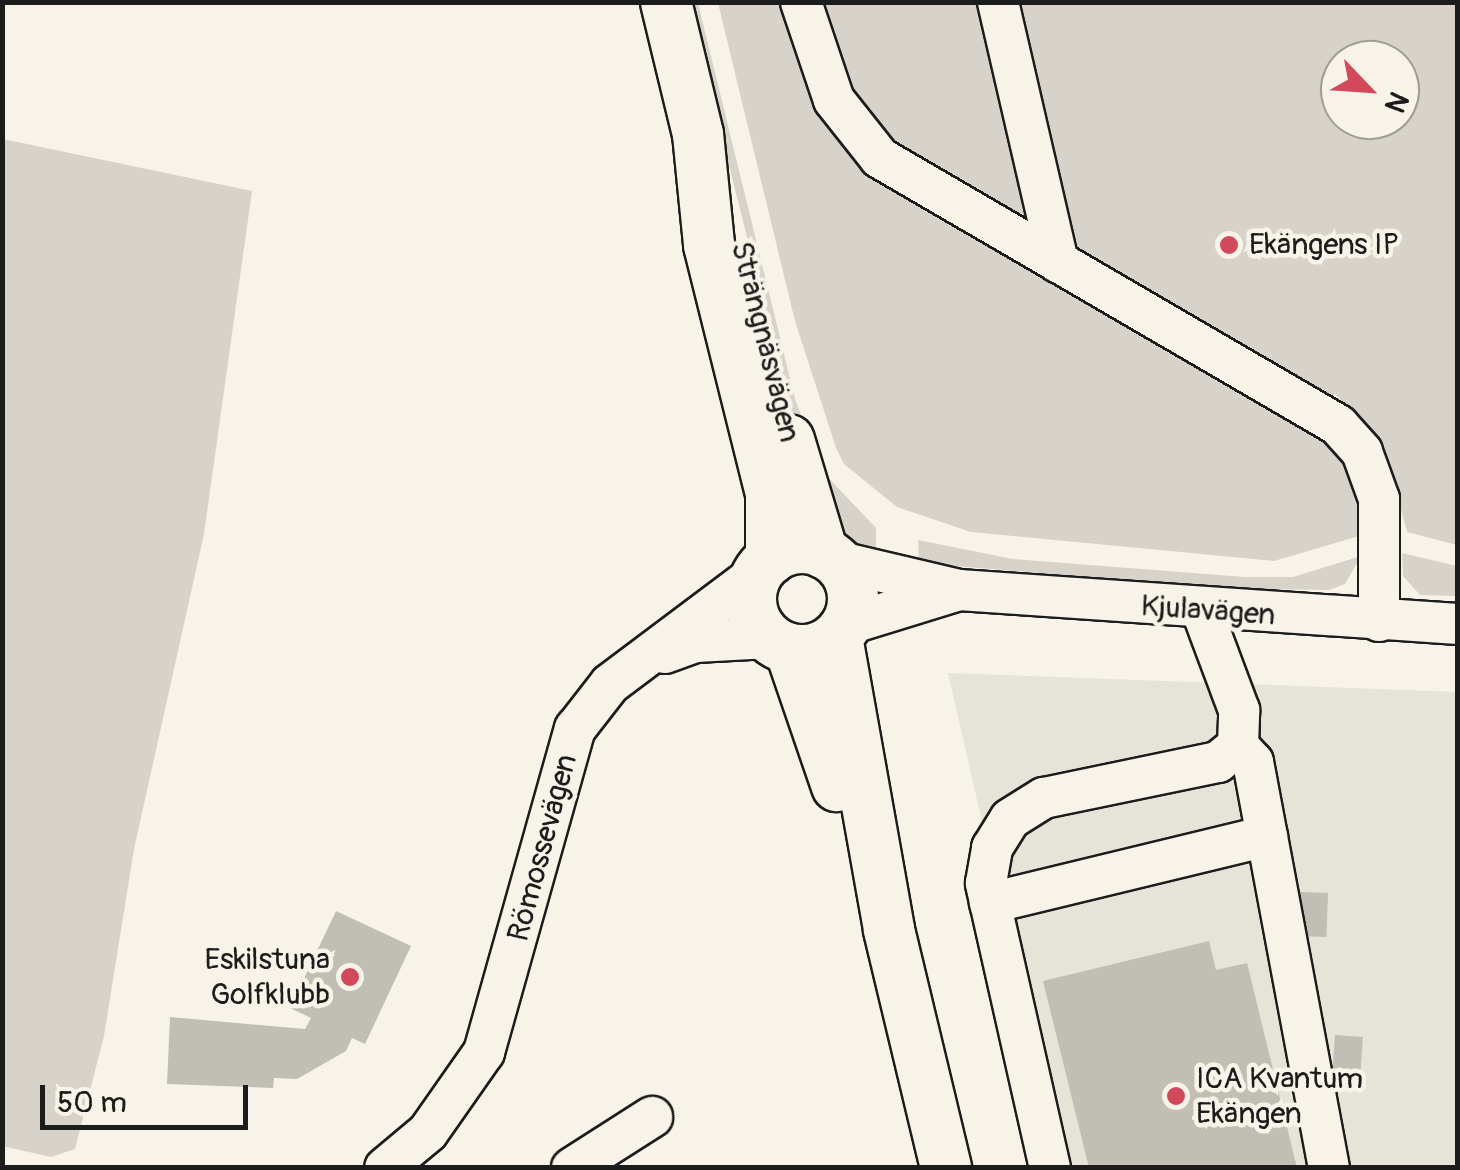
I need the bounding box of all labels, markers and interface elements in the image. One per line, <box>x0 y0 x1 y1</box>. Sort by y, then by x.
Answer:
north arrow <box>1320 40 1420 140</box>
text: N <box>1376 86 1416 118</box>
place label: Ekängens IP <box>1249 227 1399 263</box>
marker: Ekängens IP <box>1218 234 1240 256</box>
street label: Strängnäsvägen <box>723 238 807 446</box>
street label: Kjulavägen <box>1140 588 1276 634</box>
street label: Römossevägen <box>501 751 585 945</box>
place label: Eskilstuna Golfklubb <box>204 942 330 1012</box>
marker: Eskilstuna Golfklubb <box>339 966 361 988</box>
place label: ICA Kvantum Ekängen <box>1196 1061 1363 1132</box>
scale bar <box>45 1065 252 1127</box>
text: 50 m <box>57 1084 127 1121</box>
marker: ICA Kvantum Ekängen <box>1165 1085 1187 1107</box>

